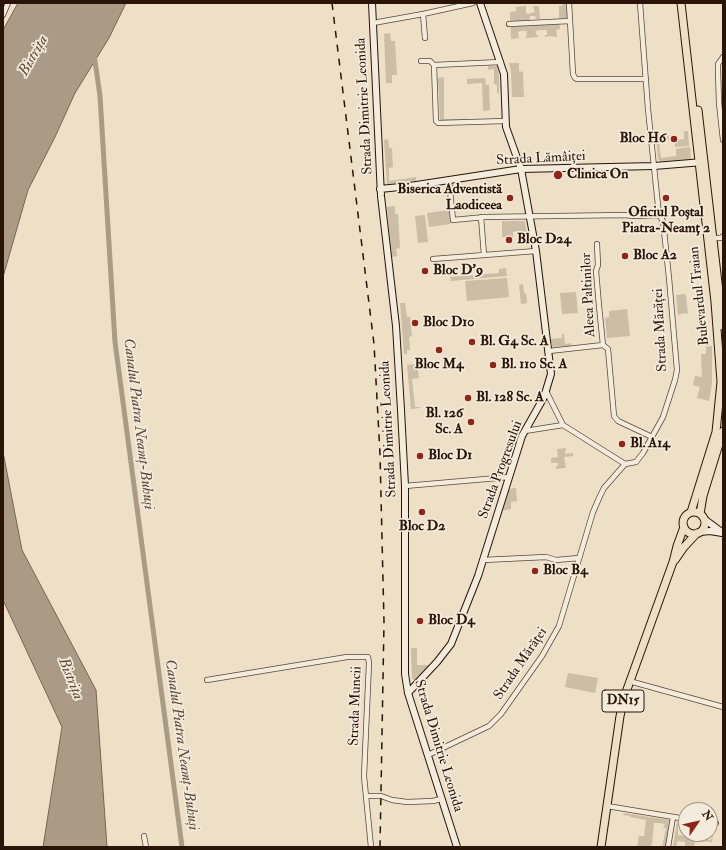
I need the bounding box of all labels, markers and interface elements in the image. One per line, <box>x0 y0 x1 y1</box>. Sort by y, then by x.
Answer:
water label: Bistrița <box>15 33 53 79</box>
street label: Strada Dimitrie Leonida <box>353 37 377 175</box>
place label: Bloc H6 <box>620 131 666 147</box>
marker: Bloc H6 <box>669 134 679 144</box>
street label: Strada Lămâiței <box>496 148 586 170</box>
place label: Clinica On <box>567 167 628 183</box>
marker: Clinica On <box>552 169 564 181</box>
place label: Biserica Adventistă Laodiceea <box>397 182 502 214</box>
marker: Biserica Adventistă Laodiceea <box>505 193 515 203</box>
marker: Oficiul Poștal Piatra-Neamț 2 <box>661 193 671 203</box>
place label: Oficiul Poștal Piatra-Neamț 2 <box>622 205 710 238</box>
place label: Bloc D24 <box>517 232 571 248</box>
marker: Bloc D24 <box>504 235 514 245</box>
street label: Bulevardul Traian <box>686 245 714 347</box>
place label: Bloc A2 <box>633 248 677 264</box>
marker: Bloc A2 <box>620 251 630 261</box>
street label: Aleea Paltinilor <box>578 252 600 338</box>
place label: Bloc D'9 <box>433 263 483 279</box>
marker: Bloc D'9 <box>420 266 430 276</box>
street label: Strada Mărăței <box>650 288 672 372</box>
place label: Bloc D10 <box>423 315 474 331</box>
marker: Bloc D10 <box>410 318 420 328</box>
place label: Bl. G4 Sc. A <box>480 334 549 350</box>
water label: Canalul Piatra Neamț-Buhuși <box>119 337 157 511</box>
marker: Bl. G4 Sc. A <box>467 337 477 347</box>
marker: Bloc M4 <box>434 345 444 355</box>
place label: Bloc M4 <box>414 357 464 373</box>
place label: Bl. 110 Sc. A <box>501 357 567 373</box>
street label: Strada Dimitrie Leonida <box>377 360 401 498</box>
marker: Bl. 110 Sc. A <box>488 360 498 370</box>
place label: Bl. 128 Sc. A <box>476 390 544 406</box>
marker: Bl. 128 Sc. A <box>463 393 473 403</box>
place label: Bl. 126 Sc. A <box>425 406 463 438</box>
marker: Bl. 126 Sc. A <box>466 417 476 427</box>
street label: Strada Progresului <box>475 419 527 521</box>
place label: Bl. A14 <box>630 436 670 452</box>
marker: Bl. A14 <box>617 439 627 449</box>
place label: Bloc D1 <box>428 448 472 464</box>
marker: Bloc D1 <box>415 451 425 461</box>
marker: Bloc D2 <box>417 507 427 517</box>
place label: Bloc D2 <box>399 519 445 535</box>
place label: Bloc B4 <box>543 563 588 579</box>
marker: Bloc B4 <box>530 566 540 576</box>
place label: Bloc D4 <box>428 613 475 629</box>
marker: Bloc D4 <box>415 616 425 626</box>
street label: Strada Mărăței <box>491 625 551 703</box>
water label: Bistrița <box>54 656 86 702</box>
water label: Canalul Piatra Neamț-Buhuși <box>160 658 202 832</box>
street label: Strada Muncii <box>346 666 366 746</box>
street label: Strada Dimitrie Leonida <box>410 678 466 814</box>
road number: DN15 <box>602 690 644 712</box>
north arrow <box>678 802 718 842</box>
text: N <box>699 808 716 823</box>

